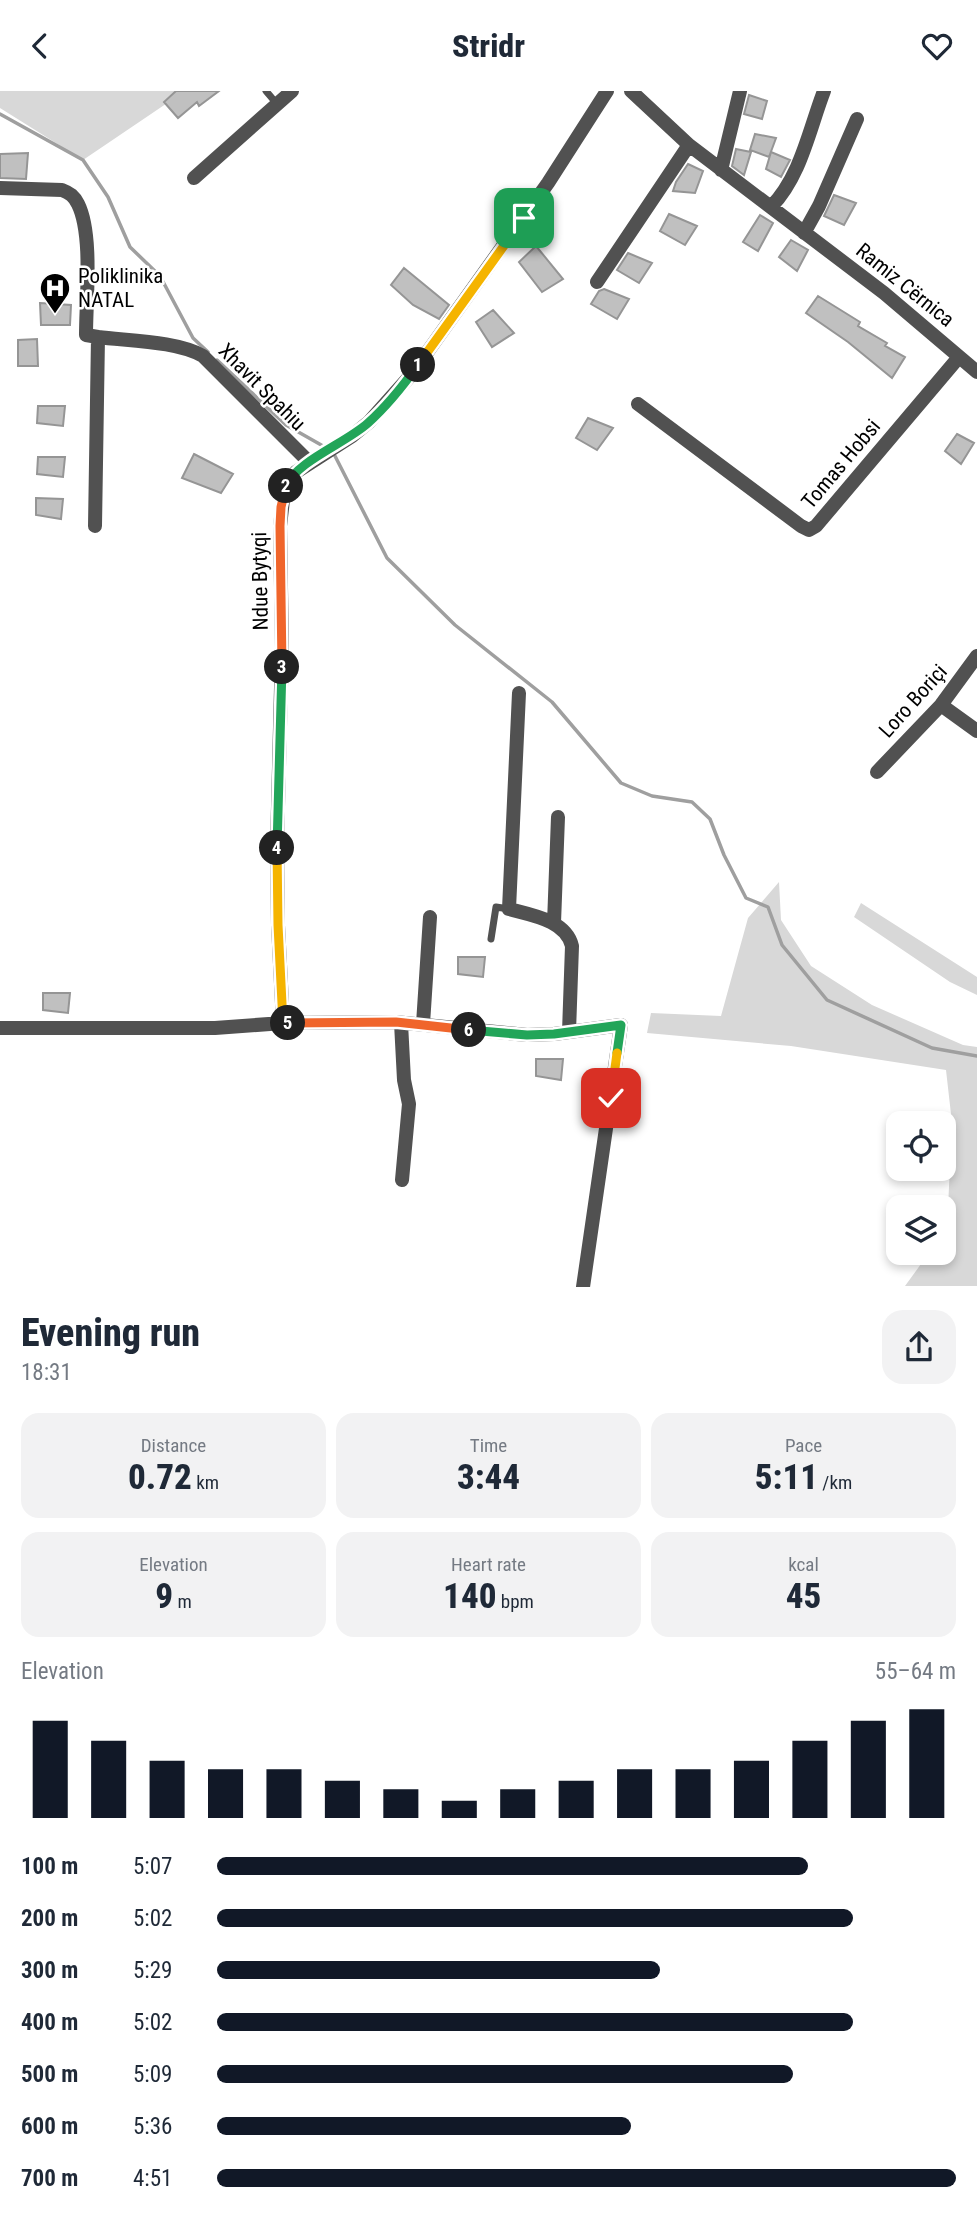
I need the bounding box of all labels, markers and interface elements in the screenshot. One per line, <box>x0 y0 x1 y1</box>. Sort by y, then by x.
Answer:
icon: back <box>21 27 59 65</box>
text: Stridr <box>452 27 525 65</box>
icon: heart <box>918 27 956 65</box>
pin <box>494 188 554 248</box>
icon: arrive <box>505 199 543 237</box>
street label: Ramiz Cërnica <box>851 238 959 332</box>
place label: Poliklinika NATAL <box>78 264 163 312</box>
hospital icon: Poliklinika NATAL <box>38 271 72 315</box>
street label: Xhavit Spahiu <box>214 339 310 435</box>
pin: 1 <box>400 347 436 383</box>
text: 1 <box>413 353 422 376</box>
street label: Tomas Hobsi <box>797 415 885 513</box>
pin: 2 <box>268 469 304 503</box>
text: 2 <box>281 474 290 497</box>
street label: Ndue Bytyqi <box>247 531 273 631</box>
pin: 3 <box>264 649 300 685</box>
text: 3 <box>277 655 286 678</box>
street label: Loro Boriçi <box>874 660 952 742</box>
pin: 4 <box>260 831 294 865</box>
text: 4 <box>272 836 281 859</box>
pin: 5 <box>270 1005 306 1041</box>
text: 5 <box>283 1011 292 1034</box>
pin: 6 <box>452 1013 486 1047</box>
text: 6 <box>464 1018 473 1041</box>
pin <box>581 1068 641 1128</box>
icon: check <box>592 1079 630 1117</box>
map controls <box>886 1111 956 1265</box>
button: locate <box>886 1111 956 1181</box>
button: layers <box>886 1195 956 1265</box>
button: share <box>882 1310 956 1384</box>
text: Evening run <box>21 1311 200 1355</box>
text: 18:31 <box>21 1359 72 1386</box>
text: Distance <box>141 1434 206 1457</box>
text: Time <box>470 1434 507 1457</box>
text: Pace <box>785 1434 822 1457</box>
text: 0.72 <box>128 1457 192 1498</box>
text: 3:44 <box>457 1457 520 1498</box>
text: 5:11 <box>755 1457 818 1498</box>
text: km <box>192 1471 219 1494</box>
text: /km <box>818 1471 852 1494</box>
text: Elevation <box>139 1553 208 1576</box>
text: Heart rate <box>451 1553 526 1576</box>
text: kcal <box>788 1553 819 1576</box>
text: 9 <box>155 1576 173 1617</box>
text: 140 <box>443 1576 496 1617</box>
text: 45 <box>786 1576 821 1617</box>
text: m <box>173 1590 192 1613</box>
text: bpm <box>496 1590 534 1613</box>
text: Elevation <box>21 1658 104 1685</box>
text: 55–64 m <box>875 1658 956 1685</box>
text: 100 m <box>21 1853 78 1880</box>
text: 5:07 <box>133 1853 172 1880</box>
text: 200 m <box>21 1905 78 1932</box>
text: 5:02 <box>133 1905 172 1932</box>
text: 300 m <box>21 1957 78 1984</box>
text: 5:29 <box>133 1957 172 1984</box>
text: 400 m <box>21 2009 78 2036</box>
text: 5:02 <box>133 2009 172 2036</box>
text: 500 m <box>21 2061 78 2088</box>
text: 5:09 <box>133 2061 172 2088</box>
text: 600 m <box>21 2113 78 2140</box>
text: 5:36 <box>133 2113 172 2140</box>
text: 700 m <box>21 2165 78 2192</box>
text: 4:51 <box>133 2165 172 2192</box>

